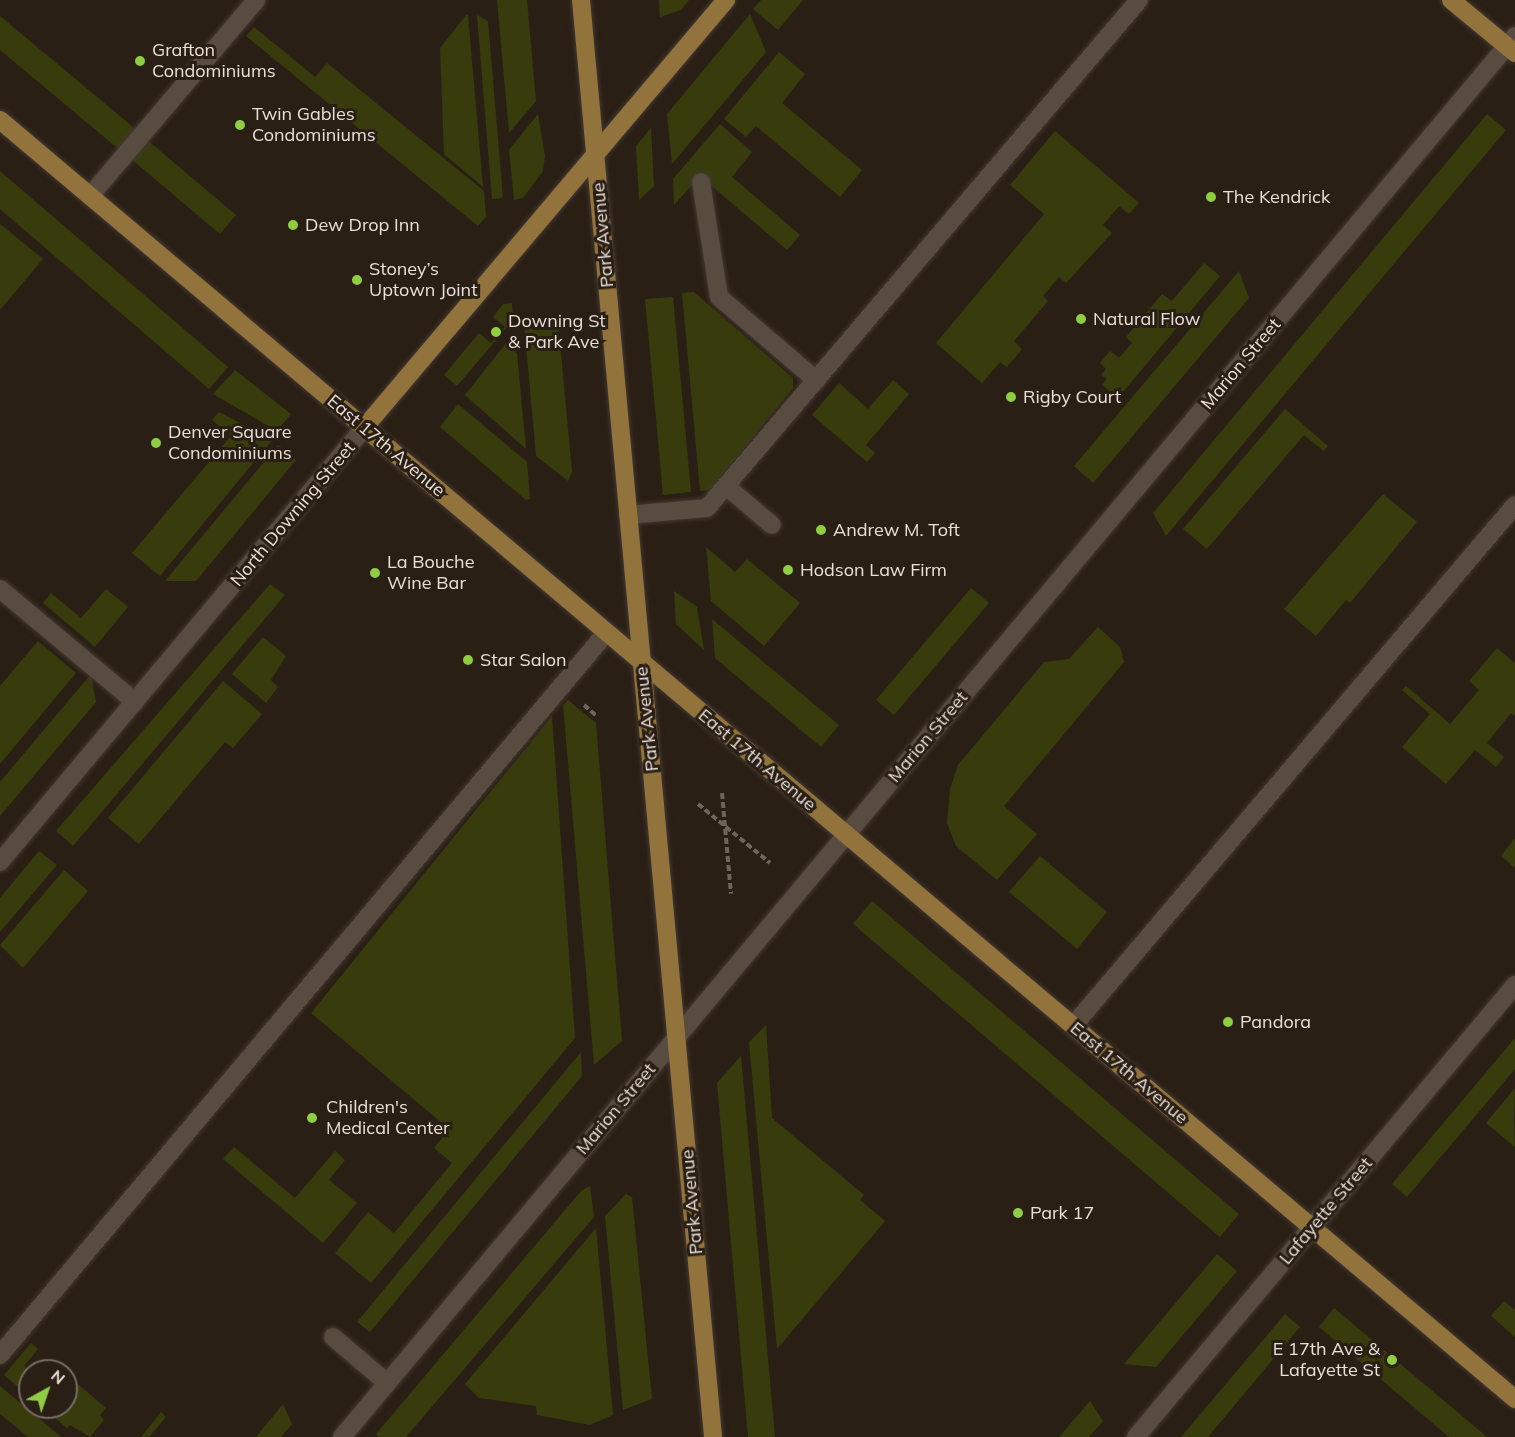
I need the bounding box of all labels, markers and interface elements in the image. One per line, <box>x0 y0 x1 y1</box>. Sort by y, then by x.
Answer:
place label: Grafton Condominiums <box>152 40 276 82</box>
marker: Grafton Condominiums <box>133 54 147 68</box>
place label: Twin Gables Condominiums <box>252 104 376 146</box>
marker: Twin Gables Condominiums <box>233 118 247 132</box>
street label: Park Avenue <box>588 182 618 288</box>
place label: The Kendrick <box>1223 186 1330 208</box>
marker: The Kendrick <box>1204 190 1218 204</box>
place label: Dew Drop Inn <box>305 214 420 236</box>
marker: Dew Drop Inn <box>286 218 300 232</box>
place label: Stoney’s Uptown Joint <box>369 259 477 302</box>
marker: Stoney’s Uptown Joint <box>350 273 364 287</box>
place label: Natural Flow <box>1093 308 1200 330</box>
place label: Downing St & Park Ave <box>508 311 606 354</box>
marker: Natural Flow <box>1074 312 1088 326</box>
street label: Marion Street <box>1197 314 1285 414</box>
marker: Downing St & Park Ave <box>489 325 503 339</box>
place label: Rigby Court <box>1023 386 1121 408</box>
marker: Rigby Court <box>1004 390 1018 404</box>
street label: East 17th Avenue <box>323 391 449 501</box>
place label: Denver Square Condominiums <box>168 422 292 464</box>
marker: Denver Square Condominiums <box>149 436 163 450</box>
street label: North Downing Street <box>226 437 360 591</box>
place label: Andrew M. Toft <box>833 519 960 541</box>
marker: Andrew M. Toft <box>814 523 828 537</box>
place label: La Bouche Wine Bar <box>387 552 474 594</box>
place label: Hodson Law Firm <box>800 559 947 581</box>
marker: Hodson Law Firm <box>781 563 795 577</box>
marker: La Bouche Wine Bar <box>368 566 382 580</box>
place label: Star Salon <box>480 649 567 671</box>
marker: Star Salon <box>461 653 475 667</box>
street label: Park Avenue <box>631 666 663 772</box>
street label: Marion Street <box>884 687 972 787</box>
street label: East 17th Avenue <box>694 705 820 815</box>
place label: Pandora <box>1240 1011 1311 1033</box>
marker: Pandora <box>1221 1015 1235 1029</box>
street label: East 17th Avenue <box>1066 1018 1192 1128</box>
street label: Marion Street <box>572 1059 660 1159</box>
place label: Children's Medical Center <box>326 1097 449 1140</box>
marker: Children's Medical Center <box>303 1109 321 1127</box>
street label: Park Avenue <box>677 1149 707 1255</box>
street label: Lafayette Street <box>1275 1153 1377 1269</box>
place label: Park 17 <box>1030 1202 1094 1224</box>
marker: Park 17 <box>1011 1206 1025 1220</box>
place label: E 17th Ave & Lafayette St <box>1273 1339 1380 1382</box>
marker: E 17th Ave & Lafayette St <box>1385 1353 1399 1367</box>
north arrow <box>18 1359 78 1419</box>
text: N <box>47 1365 69 1388</box>

